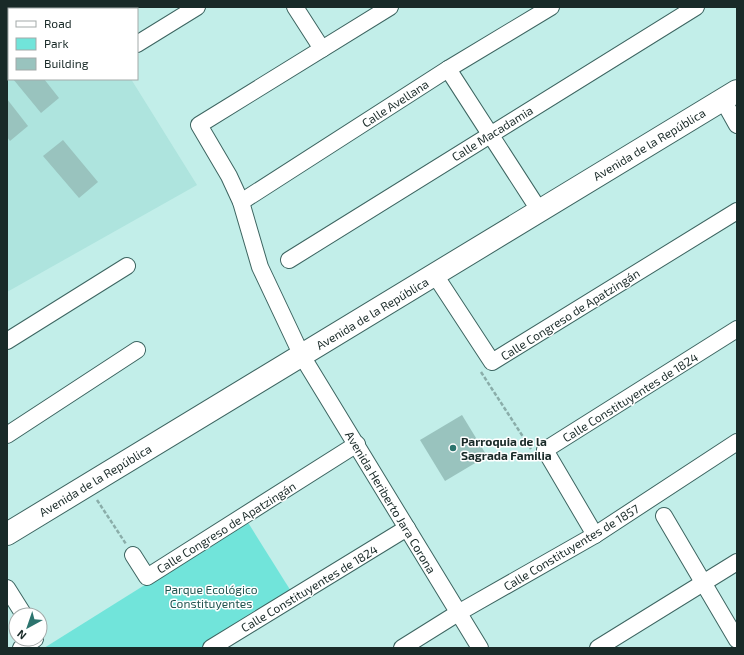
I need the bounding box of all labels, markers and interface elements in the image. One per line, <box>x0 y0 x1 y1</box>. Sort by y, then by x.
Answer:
legend <box>8 8 138 80</box>
text: Road <box>44 16 72 30</box>
text: Park <box>44 36 69 50</box>
text: Building <box>44 56 89 70</box>
street label: Calle Avellana <box>359 76 431 130</box>
street label: Calle Macadamia <box>449 102 535 164</box>
street label: Avenida de la República <box>590 105 708 183</box>
street label: Calle Congreso de Apatzingán <box>498 265 642 363</box>
street label: Avenida de la República <box>313 274 431 352</box>
street label: Calle Constituyentes de 1824 <box>560 349 700 445</box>
street label: Avenida Heriberto Jara Corona <box>343 428 439 576</box>
place label: Parroquia de la Sagrada Familia <box>461 434 552 462</box>
street label: Avenida de la República <box>36 441 154 519</box>
marker: Parroquia de la Sagrada Familia <box>448 443 458 453</box>
street label: Calle Congreso de Apatzingán <box>154 478 298 576</box>
street label: Calle Constituyentes de 1857 <box>501 501 641 593</box>
street label: Calle Constituyentes de 1824 <box>238 542 380 634</box>
park label: Parque Ecológico Constituyentes <box>164 582 258 610</box>
north arrow <box>8 607 48 647</box>
text: N <box>14 627 28 643</box>

